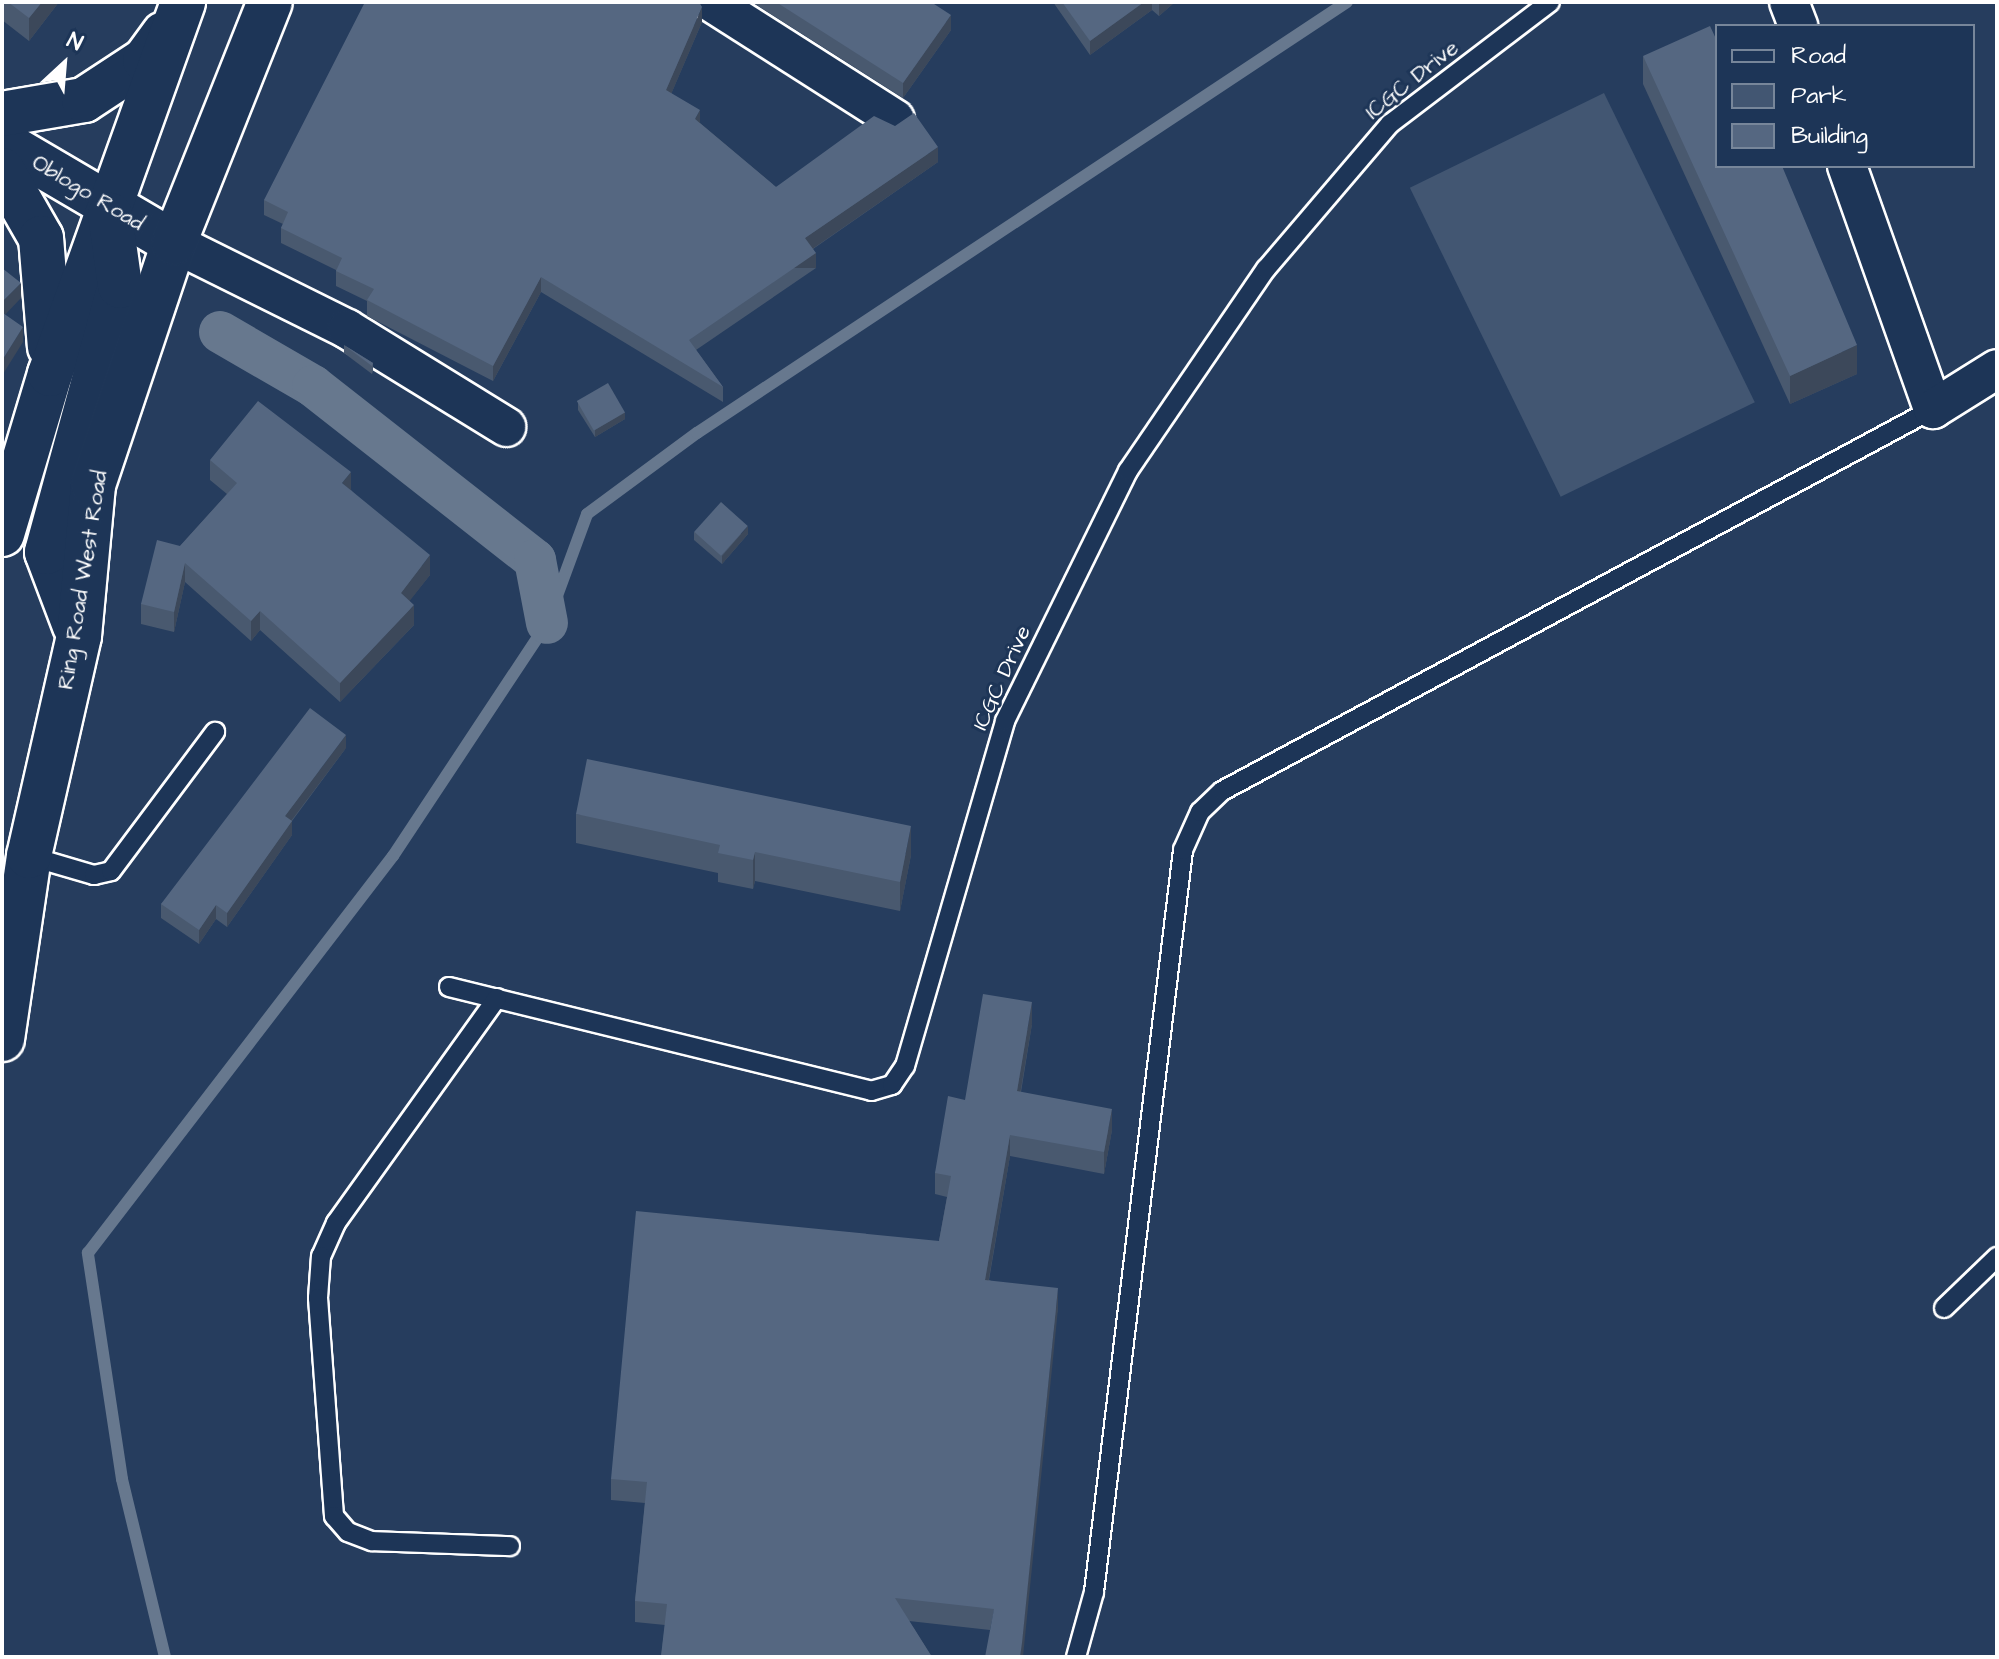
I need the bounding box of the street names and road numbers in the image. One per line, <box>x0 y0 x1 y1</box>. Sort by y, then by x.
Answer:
street label: ICGC Drive <box>1360 35 1464 125</box>
street label: Oblogo Road <box>27 149 149 237</box>
street label: Ring Road West Road <box>53 469 113 691</box>
street label: ICGC Drive <box>967 622 1037 734</box>

